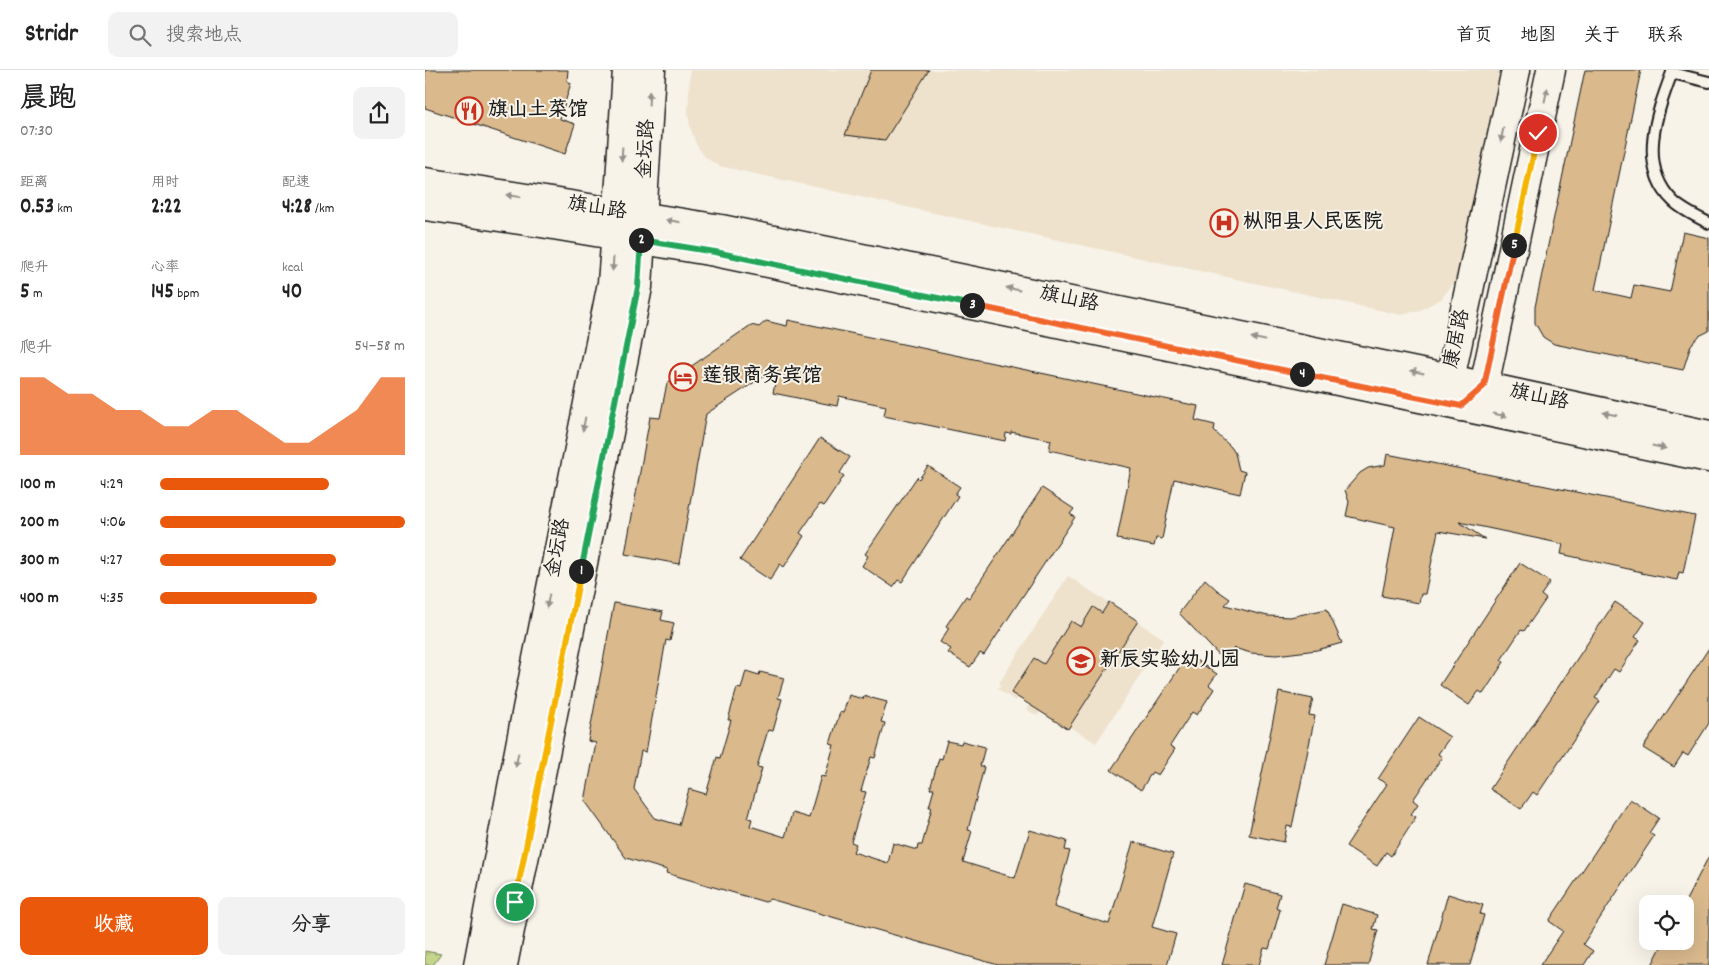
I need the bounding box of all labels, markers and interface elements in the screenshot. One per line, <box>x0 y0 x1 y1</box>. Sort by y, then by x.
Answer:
search box <box>108 12 458 57</box>
text: Stridr <box>25 18 78 52</box>
icon: search <box>126 21 154 49</box>
text: 搜索地点 <box>166 23 242 50</box>
text: 首页 <box>1456 24 1492 49</box>
text: 地图 <box>1520 24 1556 49</box>
text: 关于 <box>1584 24 1620 49</box>
text: 联系 <box>1648 24 1684 49</box>
text: 晨跑 <box>20 81 76 121</box>
button: share <box>353 87 405 139</box>
one-way arrow <box>1542 87 1550 102</box>
one-way arrow <box>646 90 654 106</box>
restaurant icon: 旗山土菜馆 <box>454 96 484 126</box>
place label: 旗山土菜馆 <box>488 97 588 125</box>
pin <box>1517 112 1559 154</box>
street label: 金坛路 <box>631 117 663 180</box>
icon: check <box>1524 119 1552 147</box>
text: 07:30 <box>20 120 53 143</box>
one-way arrow <box>1498 127 1506 142</box>
one-way arrow <box>617 146 625 162</box>
text: 距离 <box>20 173 48 193</box>
text: 用时 <box>151 173 179 193</box>
text: 配速 <box>282 173 310 193</box>
street label: 旗山路 <box>565 190 630 228</box>
one-way arrow <box>505 191 521 199</box>
text: 0.53 <box>20 193 54 223</box>
text: 2:22 <box>151 193 182 223</box>
text: 4:28 <box>282 193 312 223</box>
text: km <box>54 199 73 219</box>
text: /km <box>312 199 334 219</box>
hospital icon: 枞阳县人民医院 <box>1209 208 1239 238</box>
place label: 枞阳县人民医院 <box>1243 209 1383 237</box>
one-way arrow <box>665 216 681 224</box>
pin: 2 <box>629 228 653 252</box>
text: 2 <box>638 230 645 250</box>
pin: 5 <box>1501 232 1527 258</box>
text: 5 <box>1511 235 1518 255</box>
one-way arrow <box>609 257 617 273</box>
text: 爬升 <box>20 258 48 278</box>
text: 心率 <box>151 258 179 278</box>
text: kcal <box>282 258 303 278</box>
text: 5 <box>20 278 30 308</box>
text: 145 <box>151 278 174 308</box>
text: 40 <box>282 278 302 308</box>
street label: 旗山路 <box>1037 280 1102 320</box>
text: m <box>30 284 43 304</box>
text: bpm <box>174 284 199 304</box>
one-way arrow <box>1005 284 1021 292</box>
pin: 3 <box>959 292 985 318</box>
text: 3 <box>969 295 976 315</box>
street label: 康居路 <box>1438 306 1478 371</box>
text: 54–58 m <box>355 335 405 358</box>
one-way arrow <box>1250 335 1265 343</box>
text: 爬升 <box>20 337 52 360</box>
hotel icon: 莲银商务宾馆 <box>668 362 698 392</box>
pin: 4 <box>1289 362 1315 386</box>
place label: 莲银商务宾馆 <box>702 363 822 391</box>
text: 4 <box>1300 364 1305 384</box>
one-way arrow <box>1409 368 1425 376</box>
street label: 旗山路 <box>1507 378 1572 418</box>
one-way arrow <box>1603 410 1618 418</box>
one-way arrow <box>1492 411 1508 419</box>
one-way arrow <box>579 417 587 433</box>
one-way arrow <box>1651 444 1667 452</box>
text: 100 m <box>20 473 56 496</box>
text: 4:29 <box>100 473 124 496</box>
text: 200 m <box>20 511 59 534</box>
text: 4:06 <box>100 511 126 534</box>
street label: 金坛路 <box>540 515 579 580</box>
text: 300 m <box>20 549 59 572</box>
text: 4:27 <box>100 549 122 572</box>
pin: 1 <box>569 558 593 584</box>
text: 1 <box>580 561 583 581</box>
text: 400 m <box>20 587 59 610</box>
text: 4:35 <box>100 587 124 610</box>
one-way arrow <box>544 593 552 609</box>
school or university icon: 新辰实验幼儿园 <box>1066 646 1096 676</box>
place label: 新辰实验幼儿园 <box>1100 647 1240 675</box>
one-way arrow <box>513 752 521 768</box>
pin <box>494 881 536 923</box>
icon: arrive <box>501 888 529 916</box>
map controls <box>1639 895 1694 950</box>
button: locate <box>1639 895 1694 950</box>
button: 收藏 <box>20 897 208 955</box>
button: 分享 <box>218 897 405 955</box>

